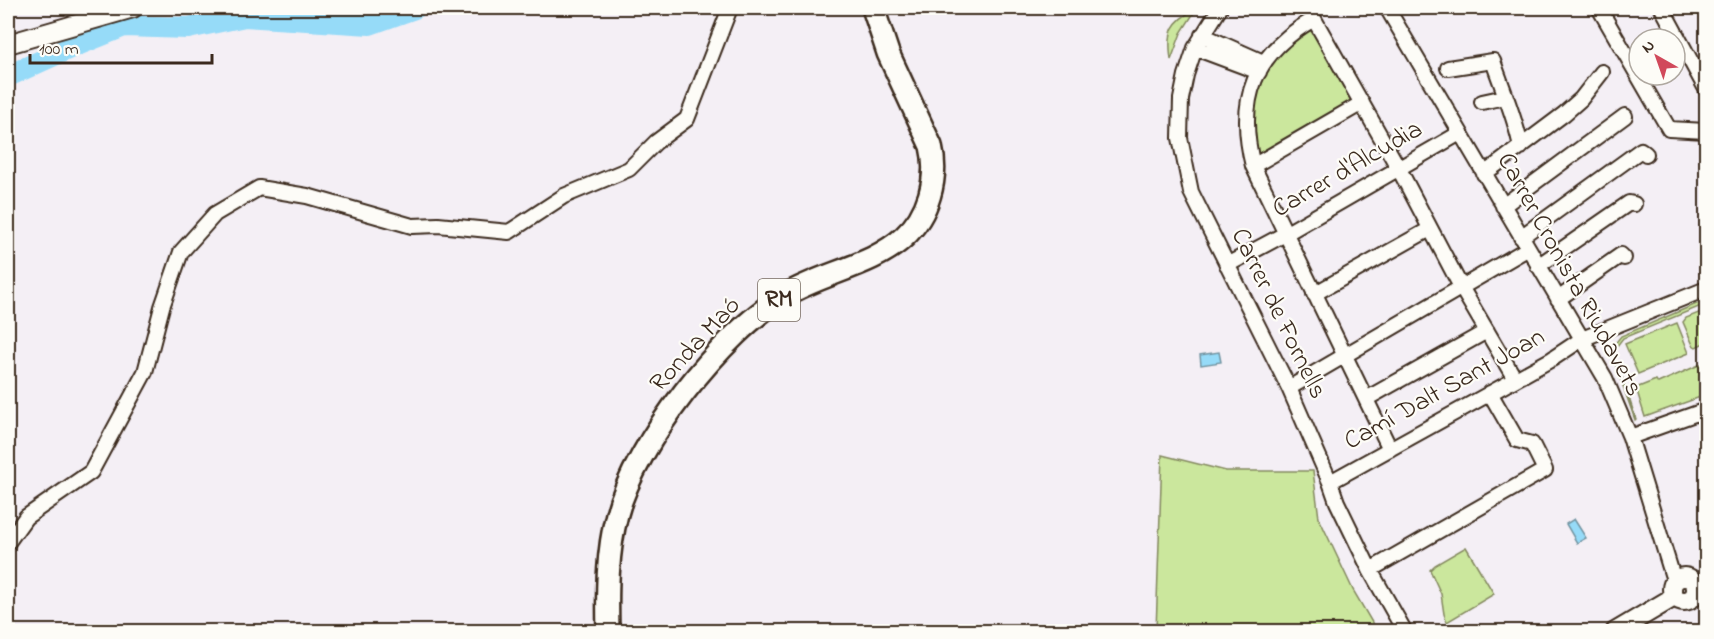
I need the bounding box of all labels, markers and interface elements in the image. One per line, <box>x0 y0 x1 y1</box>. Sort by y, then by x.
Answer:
scale bar <box>30 27 212 65</box>
north arrow <box>1627 27 1687 87</box>
text: N <box>1637 34 1661 60</box>
text: 100 m <box>39 37 79 63</box>
street label: Carrer d'Alcudia <box>1266 112 1430 228</box>
street label: Carrer Cronista Riudavets <box>1486 146 1652 404</box>
street label: Carrer de Fornells <box>1220 222 1336 406</box>
road number: RM <box>758 279 800 321</box>
street label: Ronda Maó <box>641 288 751 402</box>
street label: Camí Dalt Sant Joan <box>1338 319 1552 461</box>

